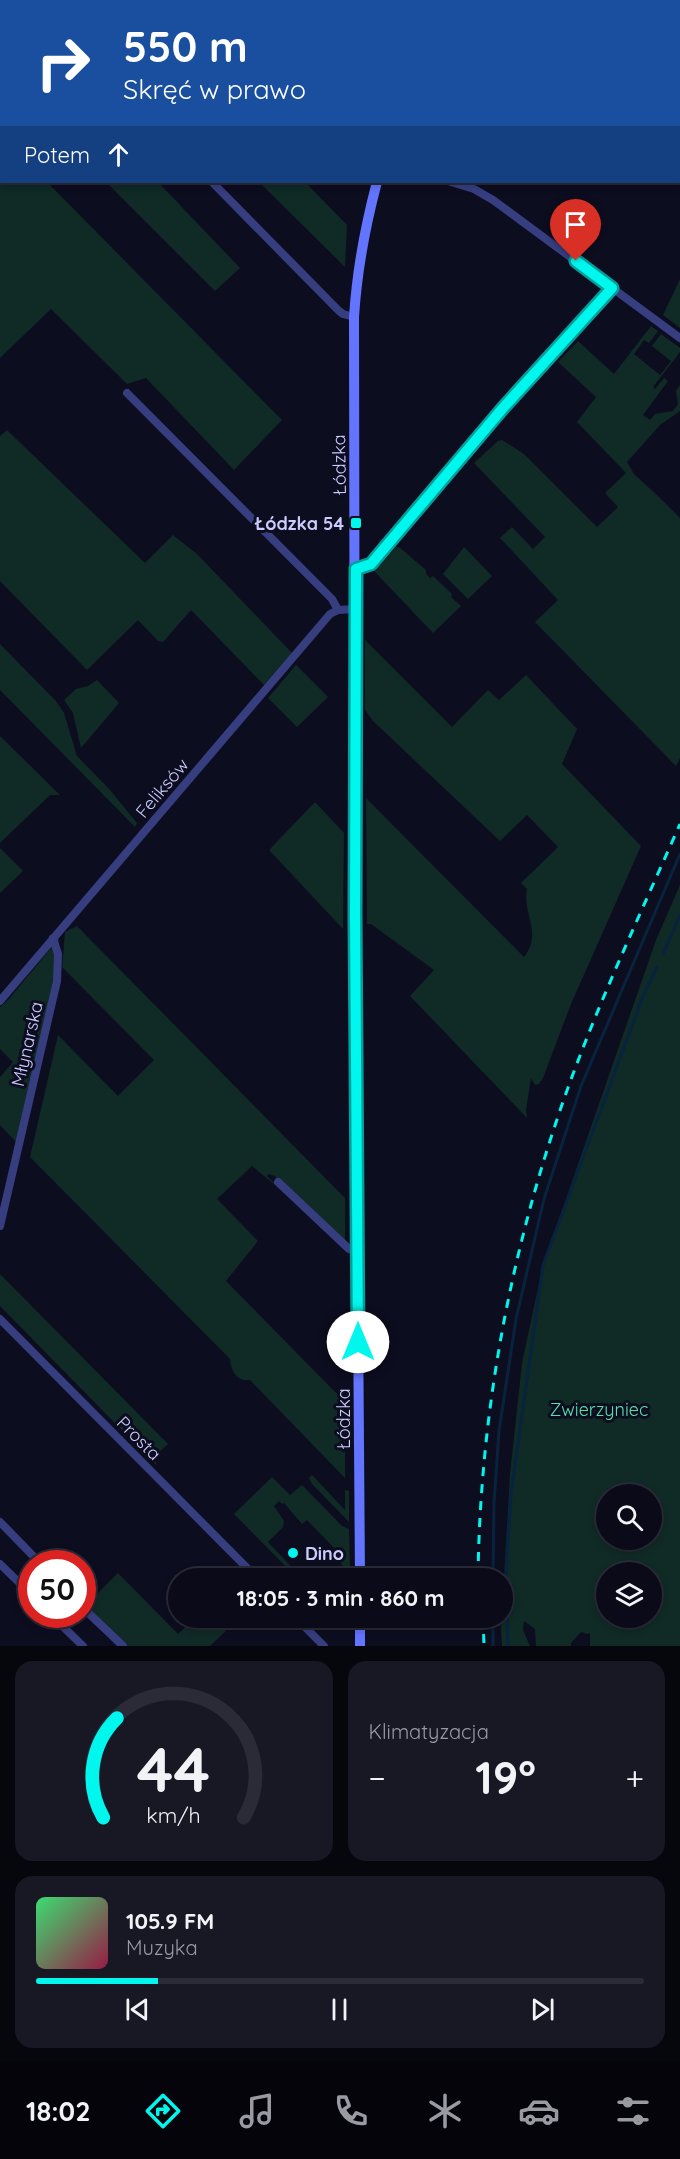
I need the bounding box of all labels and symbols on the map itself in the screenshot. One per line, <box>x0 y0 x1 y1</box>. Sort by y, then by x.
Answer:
pin <box>550 199 601 261</box>
street label: Łódzka <box>327 434 351 496</box>
place label: Łódzka 54 <box>254 512 344 535</box>
marker: Łódzka 54 <box>349 516 363 530</box>
street label: Feliksów <box>131 754 193 822</box>
street label: Młynarska <box>6 999 48 1089</box>
position arrow <box>326 1310 390 1374</box>
street label: Łódzka <box>332 1388 355 1450</box>
park label: Zwierzyniec <box>550 1398 648 1421</box>
street label: Prosta <box>112 1411 166 1465</box>
place label: Dino <box>305 1542 344 1565</box>
marker: Dino <box>286 1546 300 1560</box>
speed limit sign: 50 <box>18 1550 96 1628</box>

